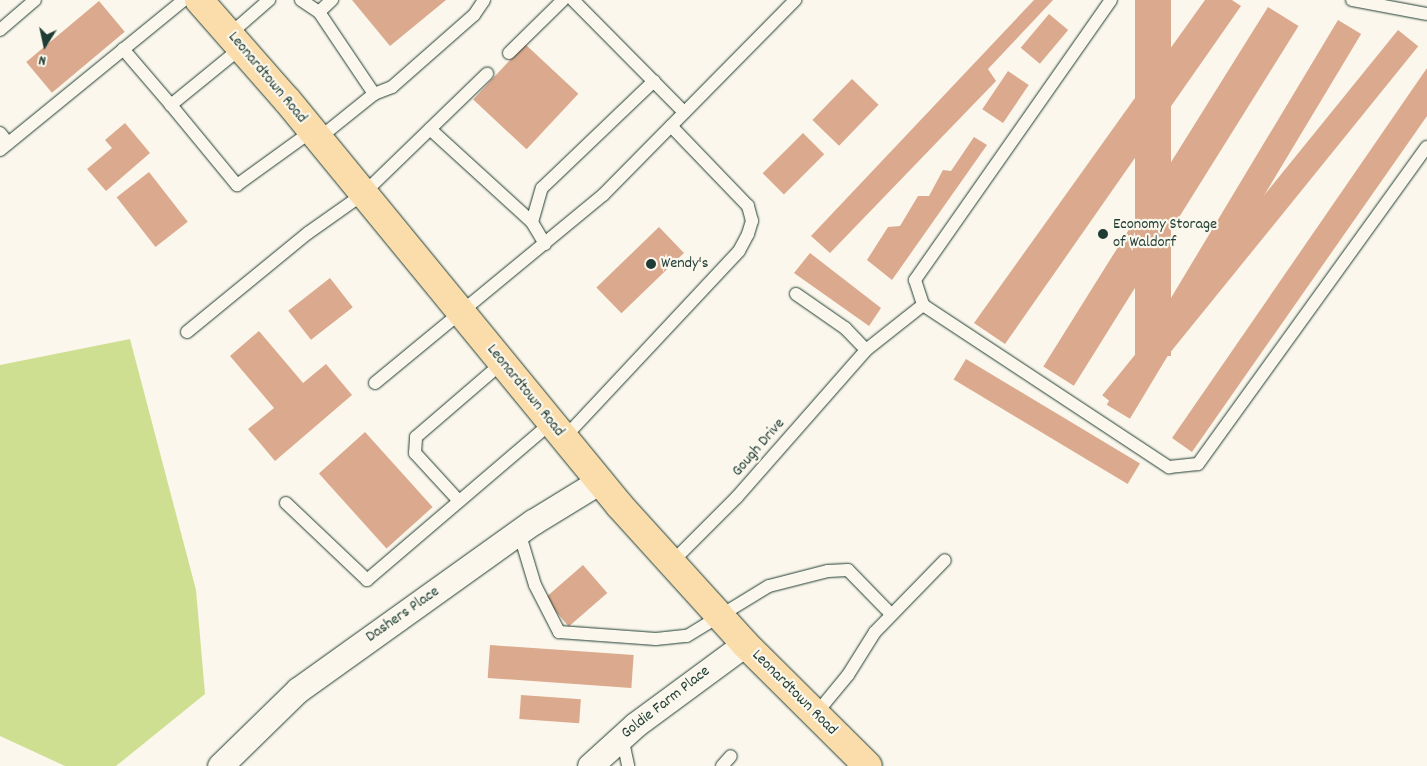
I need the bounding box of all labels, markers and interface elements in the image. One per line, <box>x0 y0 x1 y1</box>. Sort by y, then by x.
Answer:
north arrow <box>20 20 70 70</box>
street label: Leonardtown Road <box>223 28 311 128</box>
text: N <box>37 49 48 70</box>
place label: Economy Storage of Waldorf <box>1113 215 1217 253</box>
marker: Economy Storage of Waldorf <box>1097 228 1109 240</box>
place label: Wendy's <box>661 254 708 274</box>
marker: Wendy's <box>645 258 657 270</box>
street label: Leonardtown Road <box>482 341 568 441</box>
street label: Gough Drive <box>728 415 790 481</box>
street label: Dashers Place <box>363 583 443 647</box>
street label: Leonardtown Road <box>747 646 841 740</box>
street label: Goldie Farm Place <box>618 662 714 744</box>

